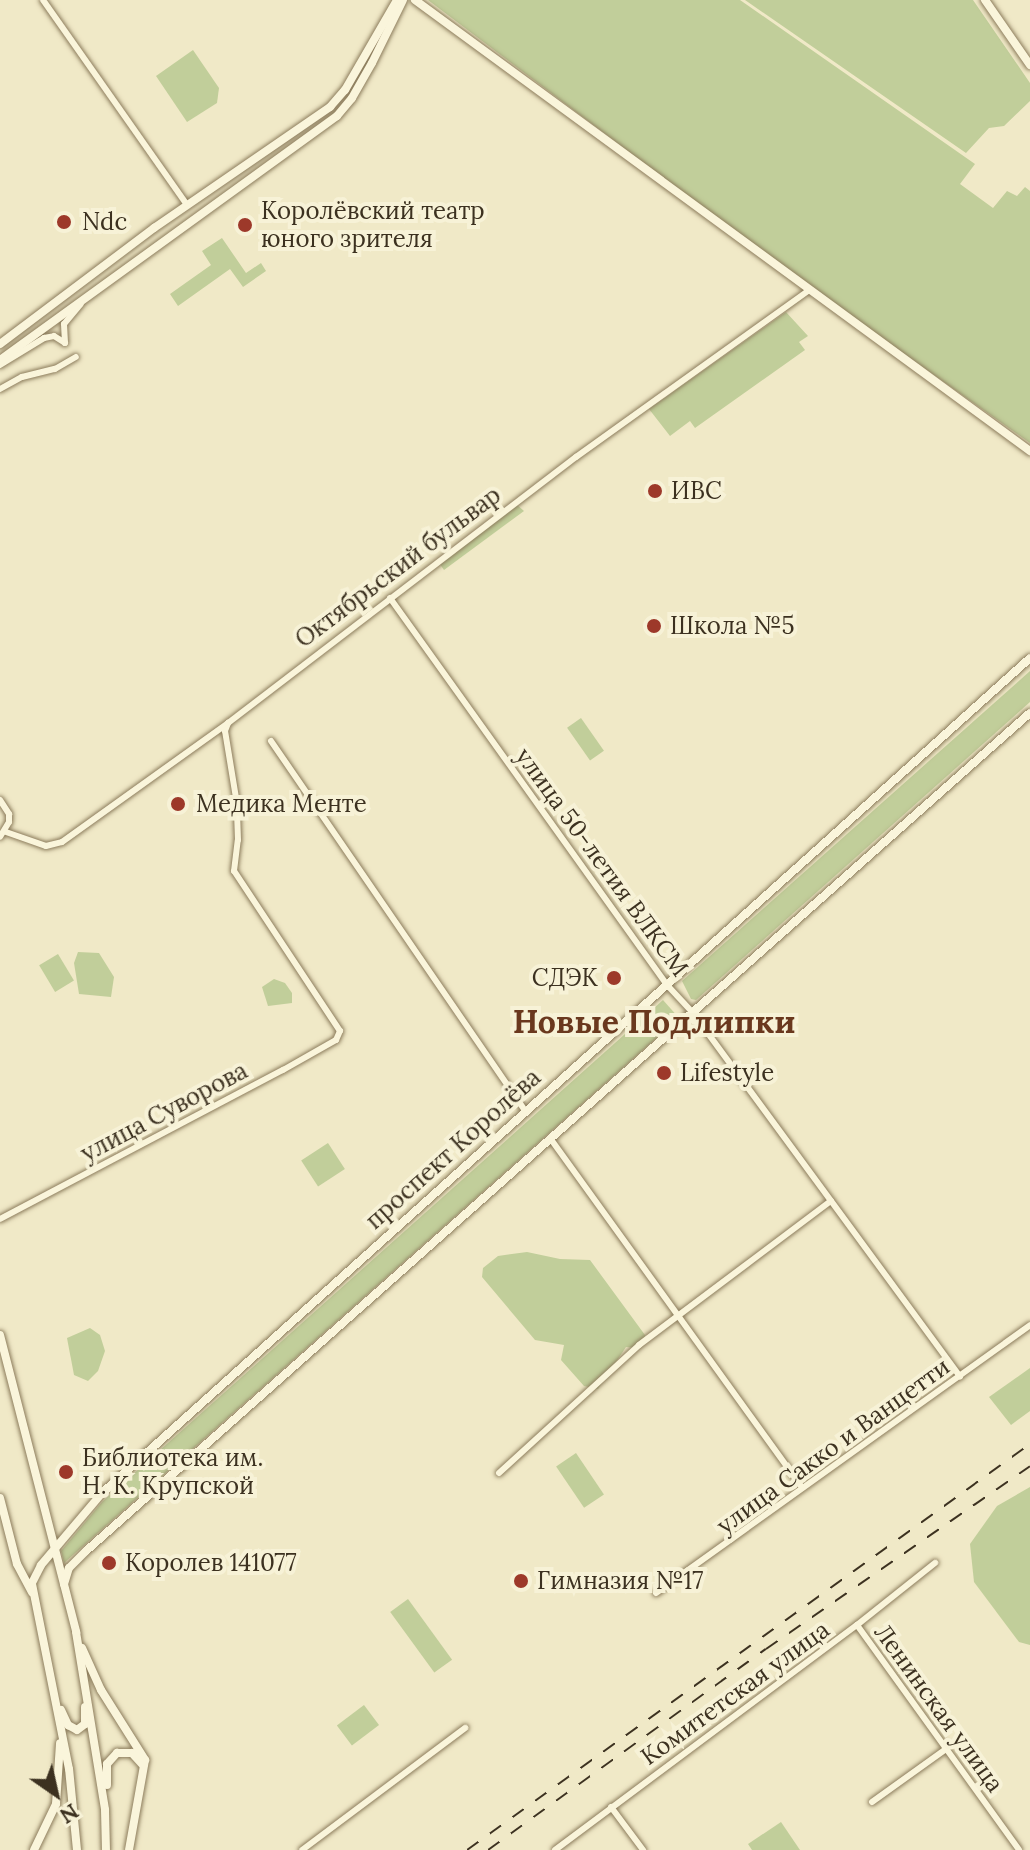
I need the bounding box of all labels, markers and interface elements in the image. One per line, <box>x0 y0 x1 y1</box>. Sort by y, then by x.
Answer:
place label: Королёвский театр юного зрителя <box>261 197 485 253</box>
place label: Ndc <box>82 208 127 236</box>
marker: Ndc <box>53 211 75 233</box>
marker: Королёвский театр юного зрителя <box>236 216 254 234</box>
place label: ИВС <box>671 477 722 505</box>
street label: Октябрьский бульвар <box>290 480 506 654</box>
marker: ИВС <box>646 482 664 500</box>
place label: Школа №5 <box>670 612 794 640</box>
marker: Школа №5 <box>645 617 663 635</box>
street label: улица 50-летия ВЛКСМ <box>510 742 694 982</box>
place label: Медика Менте <box>196 790 367 818</box>
marker: Медика Менте <box>167 793 189 815</box>
place label: СДЭК <box>532 964 598 992</box>
marker: СДЭК <box>605 969 623 987</box>
district label: Новые Подлипки <box>513 1003 795 1041</box>
street label: улица Суворова <box>76 1056 252 1168</box>
place label: Lifestyle <box>680 1059 774 1087</box>
street label: проспект Королёва <box>360 1063 546 1235</box>
marker: Lifestyle <box>655 1064 673 1082</box>
street label: улица Сакко и Ванцетти <box>711 1352 955 1540</box>
place label: Библиотека им. Н. К. Крупской <box>82 1444 263 1500</box>
marker: Библиотека им. Н. К. Крупской <box>57 1463 75 1481</box>
place label: Королев 141077 <box>125 1549 296 1577</box>
marker: Королев 141077 <box>100 1554 118 1572</box>
place label: Гимназия №17 <box>537 1567 703 1595</box>
marker: Гимназия №17 <box>512 1572 530 1590</box>
street label: Комитетская улица <box>635 1615 835 1771</box>
street label: Ленинская улица <box>868 1618 1010 1798</box>
north arrow <box>16 1754 96 1834</box>
text: N <box>55 1798 84 1830</box>

